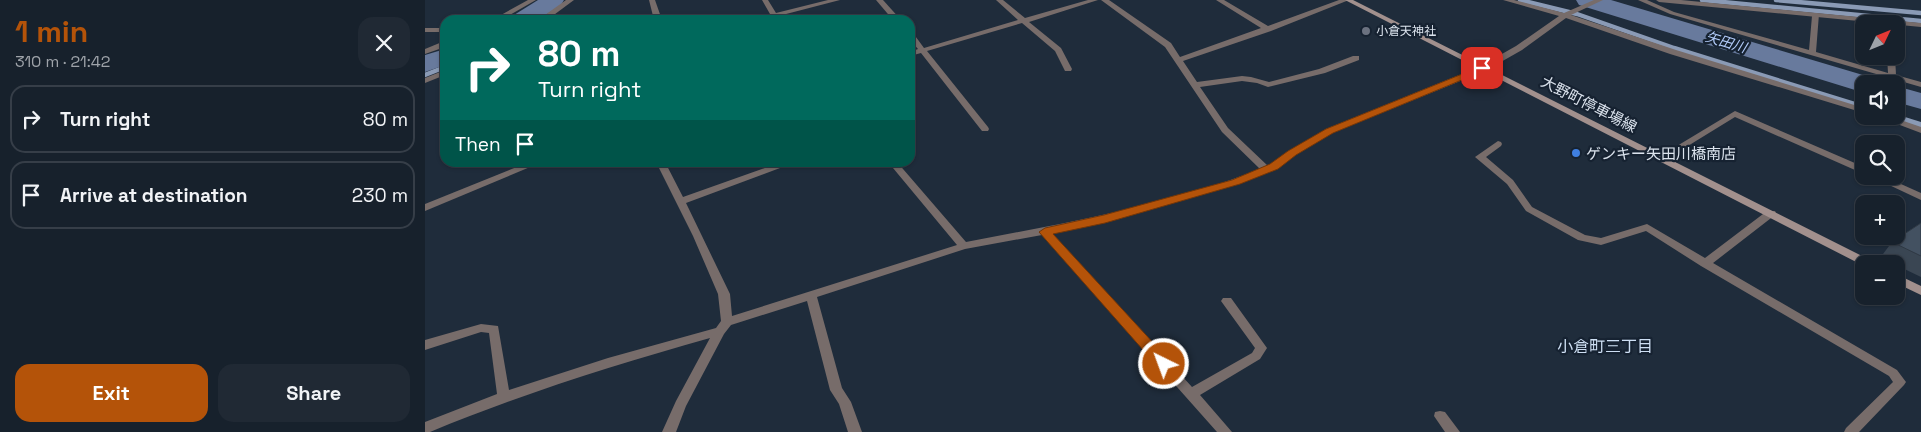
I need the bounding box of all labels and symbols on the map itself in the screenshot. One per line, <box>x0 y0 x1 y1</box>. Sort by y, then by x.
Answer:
north arrow <box>1855 15 1905 65</box>
place label: 小倉天神社 <box>1376 23 1436 39</box>
marker: 小倉天神社 <box>1360 25 1372 37</box>
water label: 矢田川 <box>1703 27 1751 57</box>
pin <box>1461 47 1503 89</box>
street label: 大野町停車場線 <box>1538 72 1640 136</box>
place label: ゲンキー矢田川橋南店 <box>1586 144 1736 163</box>
marker: ゲンキー矢田川橋南店 <box>1570 147 1582 159</box>
district label: 小倉町三丁目 <box>1557 336 1653 357</box>
position arrow <box>1137 337 1189 389</box>

